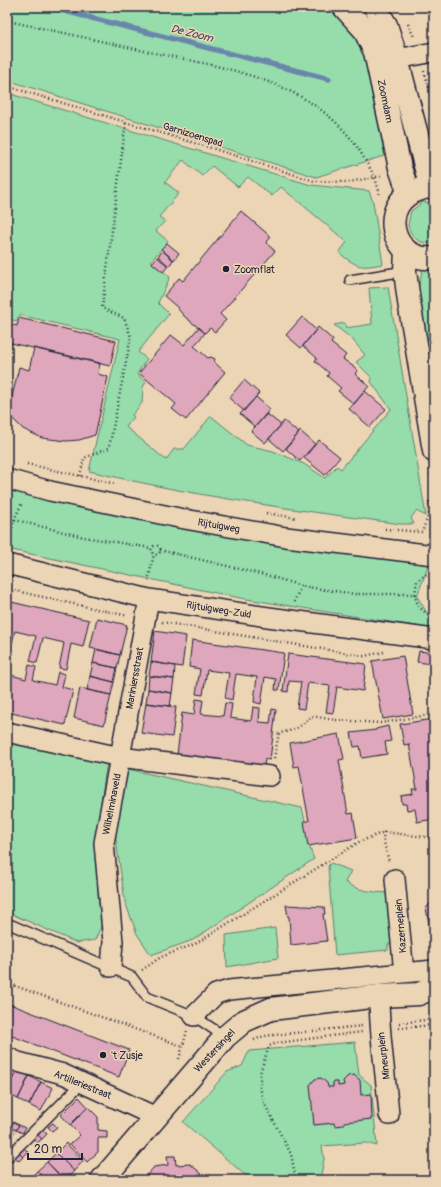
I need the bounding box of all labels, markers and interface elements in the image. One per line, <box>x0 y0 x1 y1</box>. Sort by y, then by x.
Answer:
water label: De Zoom <box>169 22 216 45</box>
street label: Zoomdam <box>375 78 396 124</box>
street label: Garnizoenspad <box>161 120 224 150</box>
marker: Zoomflat <box>221 264 231 274</box>
place label: Zoomflat <box>234 264 276 276</box>
street label: Rijtuigweg <box>197 516 241 536</box>
street label: Rijtuigweg-Zuid <box>186 599 252 621</box>
street label: Mariniersstraat <box>124 645 146 710</box>
street label: Wilhelminaveld <box>100 772 124 836</box>
street label: Kazerneplein <box>393 898 409 954</box>
street label: Westersingel <box>192 1027 238 1075</box>
street label: Mineurplein <box>375 1031 393 1080</box>
marker: 't Zusje <box>98 1050 108 1060</box>
place label: 't Zusje <box>111 1050 143 1062</box>
street label: Artilleriestraat <box>52 1068 114 1102</box>
scale bar <box>28 1135 82 1161</box>
text: 20 m <box>34 1142 63 1157</box>

